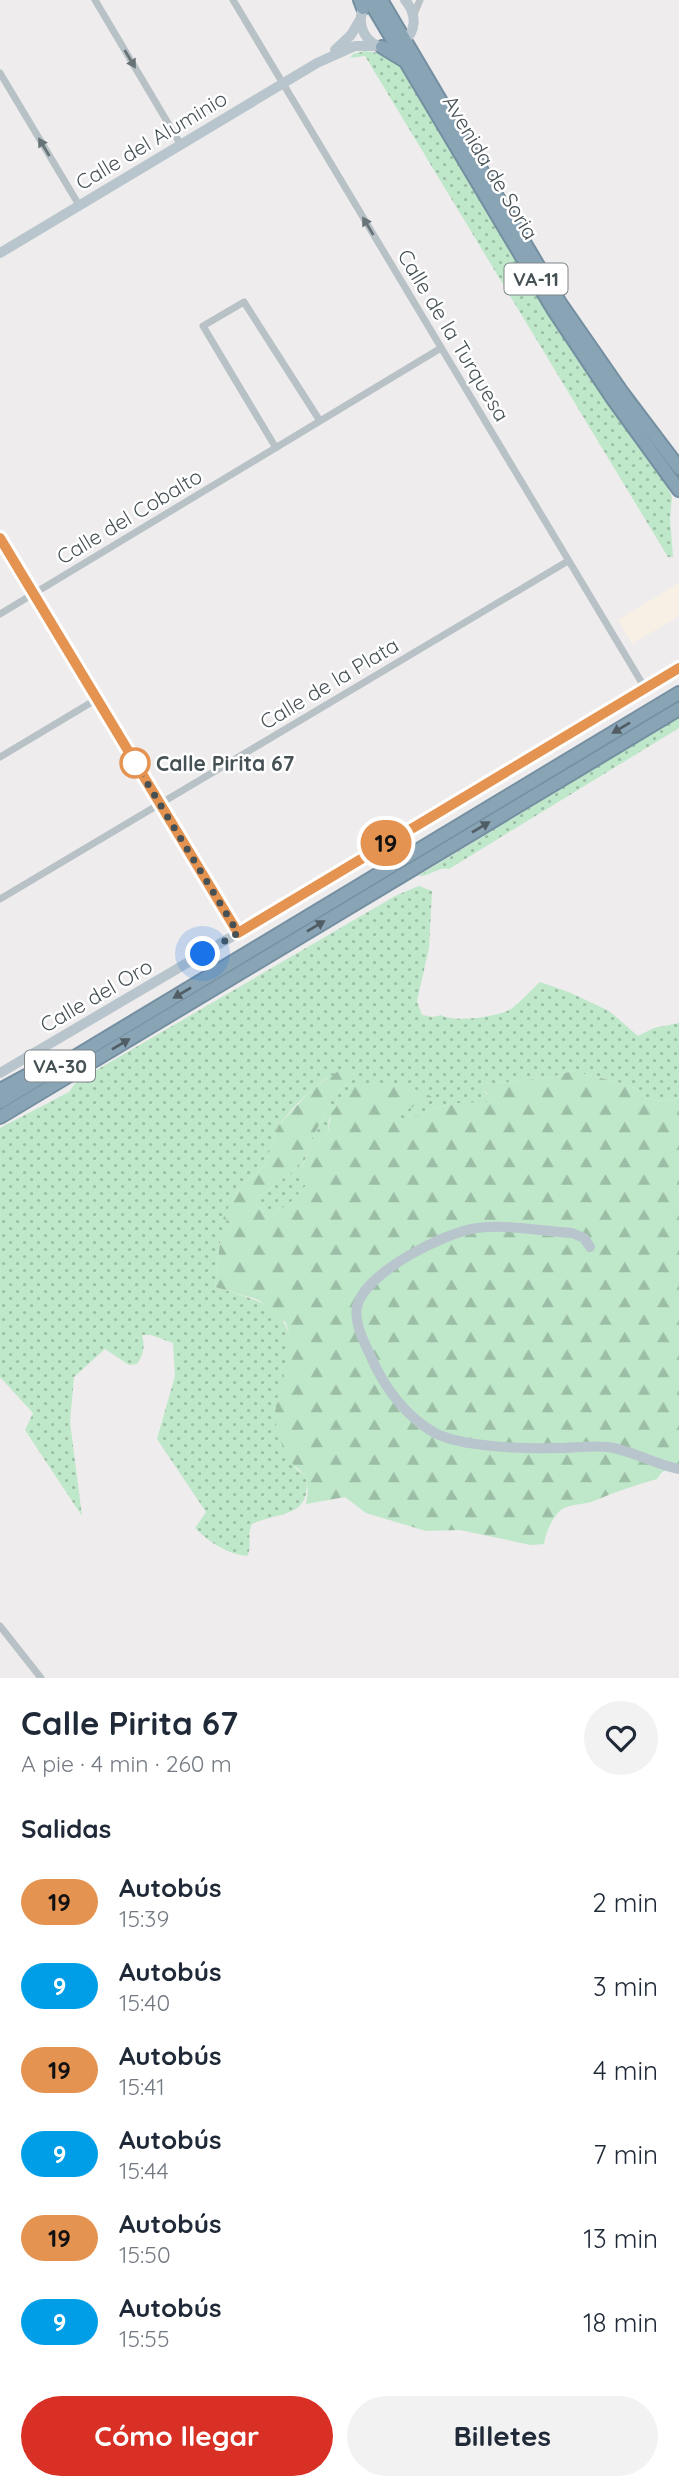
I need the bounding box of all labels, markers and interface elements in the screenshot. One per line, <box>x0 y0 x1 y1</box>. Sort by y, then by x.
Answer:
one-way arrow <box>124 49 136 68</box>
street label: Calle del Aluminio <box>71 85 231 195</box>
street label: Avenida de Soria <box>438 90 544 244</box>
one-way arrow <box>38 137 51 156</box>
one-way arrow <box>362 217 375 236</box>
street label: Calle de la Turquesa <box>392 244 516 426</box>
road number: VA-11 <box>504 264 568 294</box>
street label: Calle del Cobalto <box>52 462 206 570</box>
street label: Calle de la Plata <box>255 631 403 735</box>
one-way arrow <box>611 722 630 734</box>
marker: Calle Pirita 67 <box>120 748 150 778</box>
place label: Calle Pirita 67 <box>156 750 294 776</box>
line badge: 19 <box>354 820 418 866</box>
one-way arrow <box>472 821 491 833</box>
text: 19 <box>375 828 397 858</box>
one-way arrow <box>306 920 325 932</box>
your location <box>185 936 220 971</box>
street label: Calle del Oro <box>35 952 157 1038</box>
one-way arrow <box>172 986 191 999</box>
one-way arrow <box>111 1037 131 1050</box>
road number: VA-30 <box>25 1050 95 1082</box>
button: heart <box>584 1701 658 1775</box>
text: Calle Pirita 67 <box>21 1702 238 1743</box>
text: A pie · 4 min · 260 m <box>21 1749 232 1778</box>
text: Salidas <box>21 1812 111 1845</box>
text: Autobús <box>119 1871 221 1904</box>
text: 2 min <box>592 1886 658 1919</box>
text: 19 <box>48 1887 71 1917</box>
text: 15:39 <box>119 1904 169 1933</box>
text: Autobús <box>119 1955 221 1988</box>
text: 3 min <box>593 1970 658 2003</box>
text: 9 <box>53 1971 66 2001</box>
text: 15:40 <box>119 1988 170 2017</box>
text: Autobús <box>119 2039 221 2072</box>
text: 4 min <box>593 2054 658 2087</box>
text: 19 <box>48 2055 71 2085</box>
text: 15:41 <box>119 2072 165 2101</box>
text: Autobús <box>119 2123 221 2156</box>
text: 7 min <box>593 2138 658 2171</box>
text: 9 <box>53 2139 66 2169</box>
text: 15:44 <box>119 2156 169 2185</box>
text: Autobús <box>119 2207 221 2240</box>
text: 13 min <box>583 2222 658 2255</box>
text: 19 <box>48 2223 71 2253</box>
text: 15:50 <box>119 2240 171 2269</box>
text: Autobús <box>119 2291 221 2324</box>
text: 18 min <box>583 2306 658 2339</box>
text: 9 <box>53 2307 66 2337</box>
text: 15:55 <box>119 2324 169 2353</box>
button: Cómo llegar <box>21 2396 333 2476</box>
button: Billetes <box>347 2396 658 2476</box>

